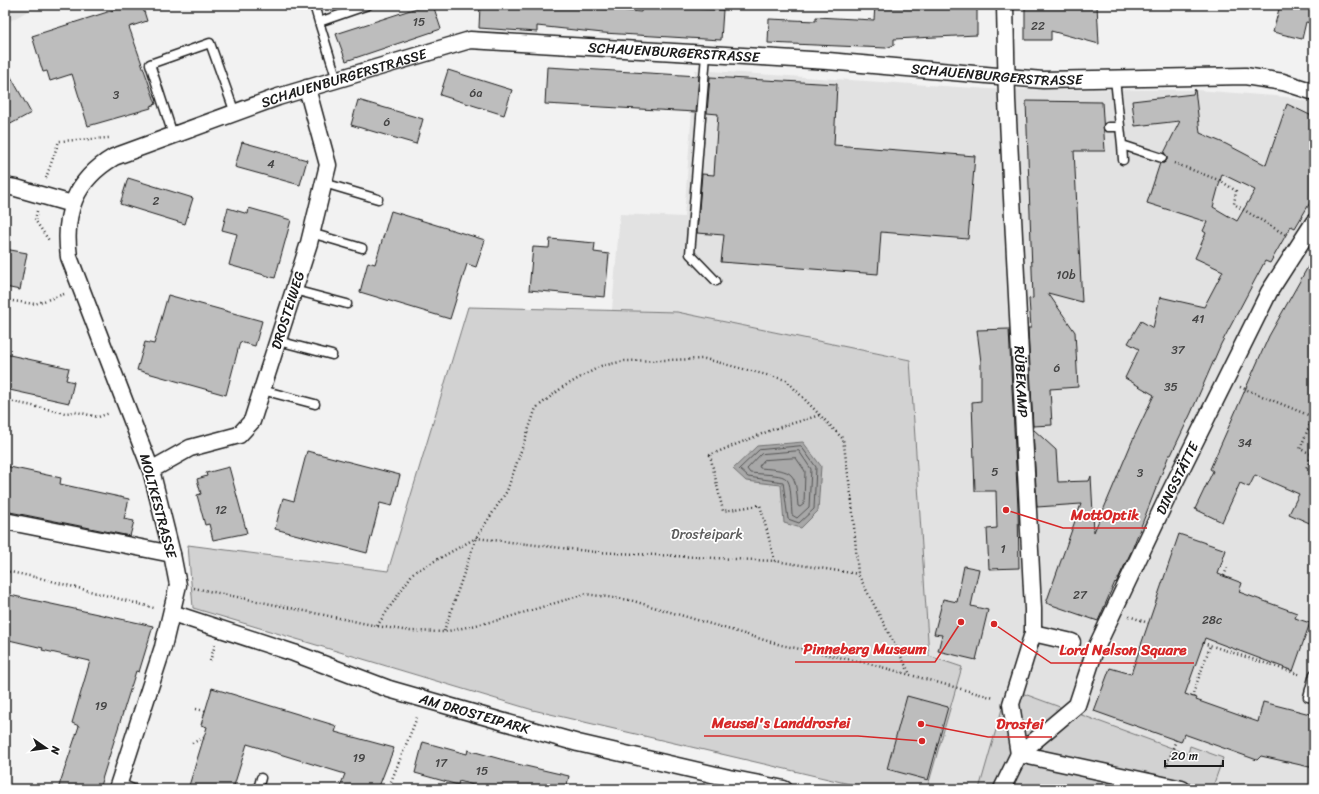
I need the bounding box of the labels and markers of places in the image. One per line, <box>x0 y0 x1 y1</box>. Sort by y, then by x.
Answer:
callout: MottOptik <box>1063 501 1147 528</box>
callout: Pinneberg Museum <box>795 635 935 662</box>
callout: Lord Nelson Square <box>1051 636 1194 663</box>
callout: Meusel's Landdrostei <box>704 709 858 736</box>
callout: Drostei <box>988 710 1052 737</box>

